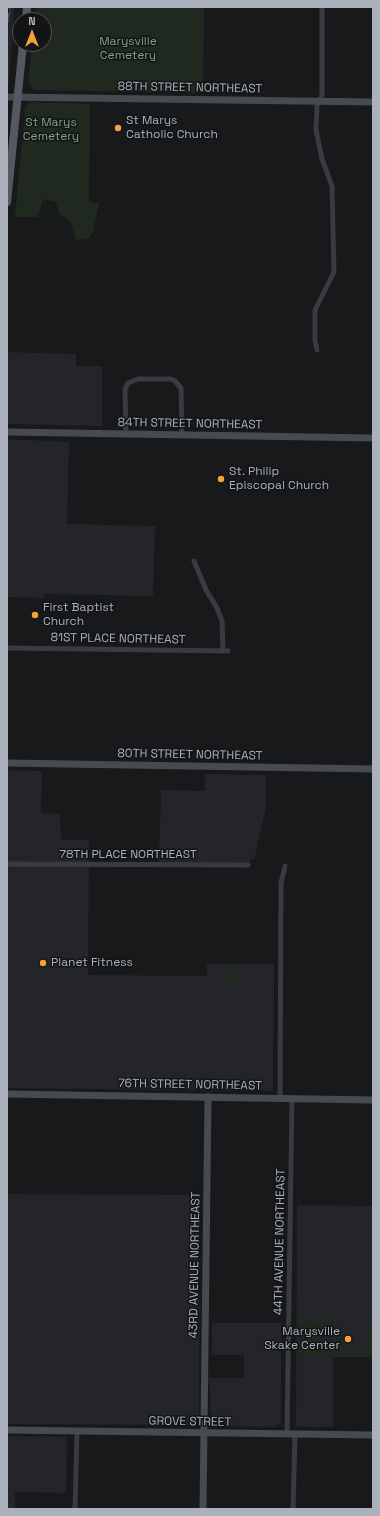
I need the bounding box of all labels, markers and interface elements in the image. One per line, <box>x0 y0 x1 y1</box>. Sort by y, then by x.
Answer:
north arrow <box>12 12 52 52</box>
text: N <box>28 14 36 28</box>
park label: Marysville Cemetery <box>99 35 157 63</box>
street label: 88TH STREET NORTHEAST <box>117 80 263 96</box>
place label: St Marys Catholic Church <box>126 114 218 142</box>
park label: St Marys Cemetery <box>23 116 79 144</box>
marker: St Marys Catholic Church <box>113 123 123 133</box>
street label: 84TH STREET NORTHEAST <box>117 416 263 432</box>
place label: St. Philip Episcopal Church <box>229 465 329 493</box>
marker: St. Philip Episcopal Church <box>216 474 226 484</box>
place label: First Baptist Church <box>43 601 114 629</box>
marker: First Baptist Church <box>30 610 40 620</box>
street label: 81ST PLACE NORTHEAST <box>50 631 186 647</box>
street label: 80TH STREET NORTHEAST <box>117 747 263 763</box>
street label: 78TH PLACE NORTHEAST <box>59 848 197 862</box>
place label: Planet Fitness <box>51 956 133 970</box>
marker: Planet Fitness <box>38 958 48 968</box>
street label: 76TH STREET NORTHEAST <box>118 1077 262 1093</box>
street label: 44TH AVENUE NORTHEAST <box>272 1169 288 1315</box>
street label: 43RD AVENUE NORTHEAST <box>187 1191 203 1339</box>
place label: Marysville Skake Center <box>264 1325 340 1353</box>
marker: Marysville Skake Center <box>343 1334 353 1344</box>
street label: GROVE STREET <box>148 1414 232 1430</box>

